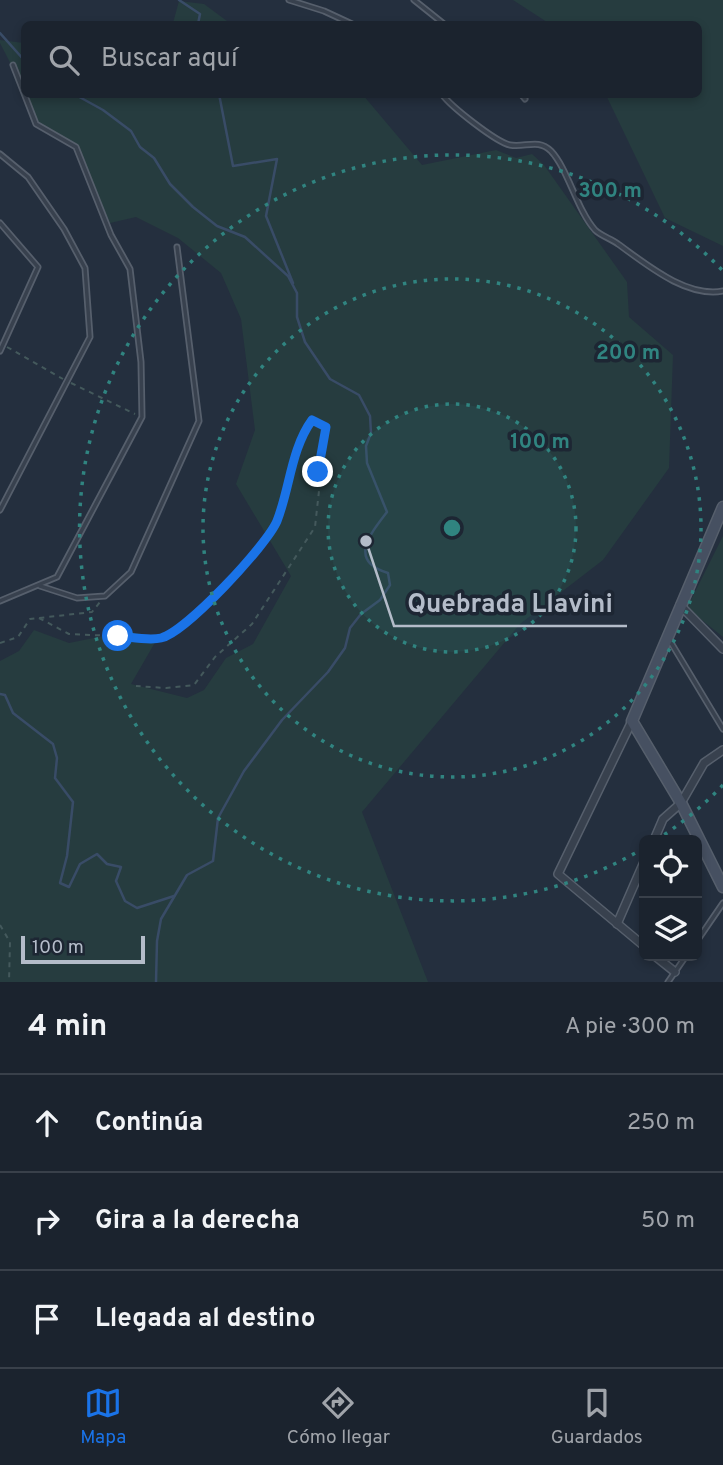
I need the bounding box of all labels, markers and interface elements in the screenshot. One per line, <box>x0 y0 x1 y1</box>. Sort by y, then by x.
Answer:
search box <box>21 21 702 98</box>
icon: search <box>45 41 83 79</box>
text: Buscar aquí <box>101 43 238 76</box>
text: 300 m <box>578 178 642 205</box>
text: 200 m <box>596 340 660 367</box>
text: 100 m <box>510 429 570 456</box>
route end <box>302 456 333 487</box>
centre of rings <box>440 516 464 540</box>
callout: Quebrada Llavini <box>394 579 627 626</box>
text: Quebrada Llavini <box>407 589 613 622</box>
route start <box>102 620 133 651</box>
map controls <box>639 835 702 961</box>
button: locate <box>639 835 702 898</box>
button: layers <box>639 898 702 961</box>
scale bar <box>21 933 145 965</box>
text: 100 m <box>32 936 84 960</box>
text: 4 min <box>28 1009 107 1046</box>
text: A pie · 300 m <box>565 1013 695 1042</box>
icon: ahead <box>28 1104 66 1142</box>
text: Continúa <box>95 1107 203 1140</box>
text: 250 m <box>627 1109 695 1138</box>
icon: right <box>28 1202 66 1240</box>
text: Gira a la derecha <box>95 1205 300 1238</box>
text: 50 m <box>641 1207 695 1236</box>
icon: arrive <box>28 1300 66 1338</box>
text: Llegada al destino <box>95 1303 315 1336</box>
tab: Mapa <box>80 1384 126 1450</box>
tab: Cómo llegar <box>287 1384 390 1450</box>
tab: Guardados <box>551 1384 643 1450</box>

